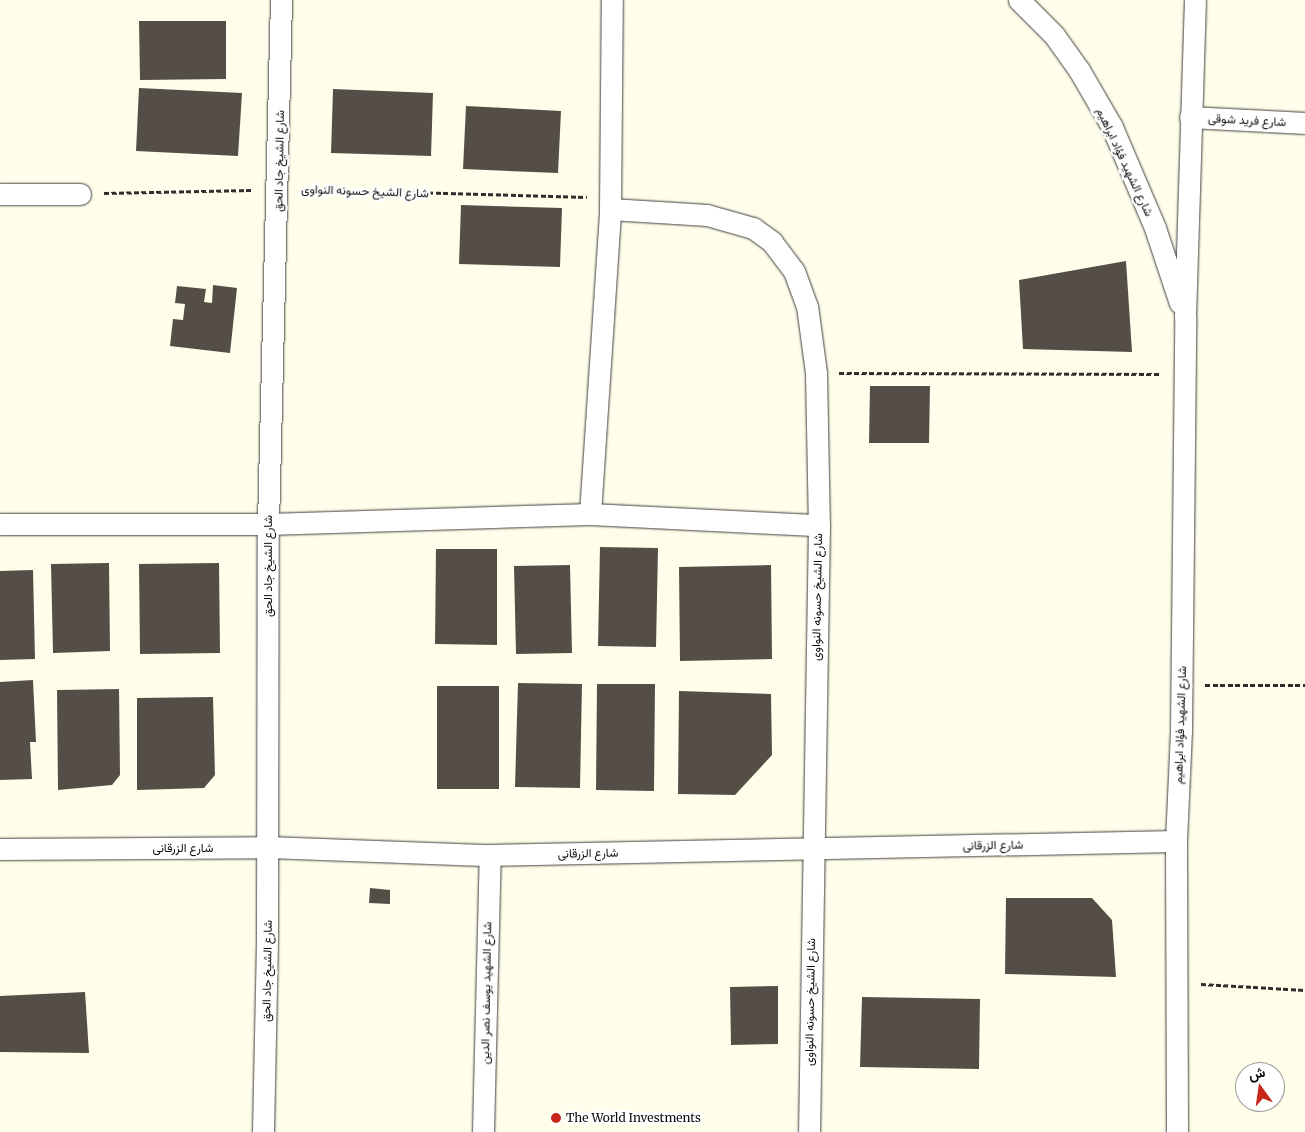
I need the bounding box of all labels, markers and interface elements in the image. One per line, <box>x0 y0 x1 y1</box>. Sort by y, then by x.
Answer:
street label: شارع الشهيد فؤاد ابراهيم <box>1093 105 1157 219</box>
street label: شارع الشيخ جاد الحق <box>271 110 287 212</box>
street label: شارع فريد شوقى <box>1208 111 1286 129</box>
street label: شارع الشيخ حسونه النواوى <box>301 182 429 200</box>
street label: شارع الشيخ جاد الحق <box>261 515 275 617</box>
street label: شارع الشيخ حسونه النواوى <box>809 533 825 661</box>
street label: شارع الشهيد فؤاد ابراهيم <box>1171 666 1189 784</box>
street label: شارع الزرقانى <box>962 837 1024 853</box>
street label: شارع الزرقانى <box>153 841 213 855</box>
street label: شارع الزرقانى <box>557 845 619 861</box>
street label: شارع الشيخ جاد الحق <box>259 920 275 1022</box>
street label: شارع الشهيد يوسف نصر الدين <box>478 922 494 1064</box>
street label: شارع الشيخ حسونه النواوى <box>802 938 818 1066</box>
north arrow <box>1235 1062 1285 1112</box>
text: ش <box>1246 1063 1267 1084</box>
place label: The World Investments <box>566 1111 701 1125</box>
marker: The World Investments <box>550 1112 562 1124</box>

